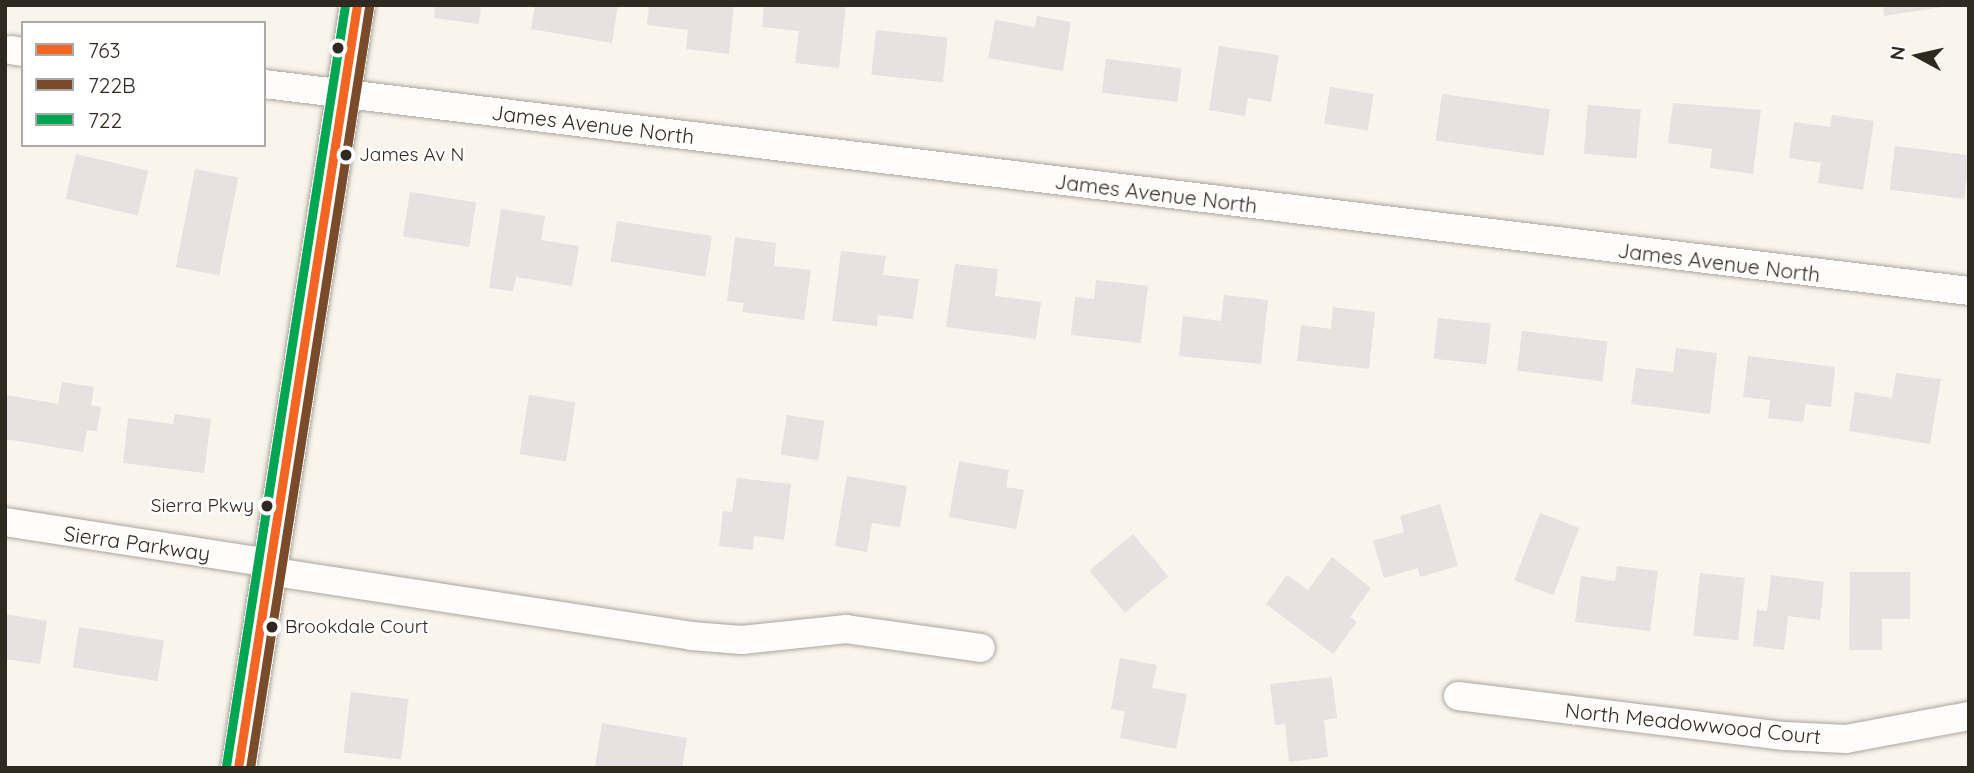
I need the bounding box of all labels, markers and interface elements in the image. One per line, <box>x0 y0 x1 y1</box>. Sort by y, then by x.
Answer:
legend <box>21 21 266 147</box>
north arrow <box>1883 21 1953 91</box>
text: 763 <box>88 37 120 63</box>
unlabelled marker <box>331 41 345 55</box>
text: N <box>1884 44 1910 62</box>
text: 722B <box>88 72 136 98</box>
street label: James Avenue North <box>490 99 696 149</box>
text: 722 <box>88 107 122 133</box>
place label: James Av N <box>359 144 464 166</box>
marker: James Av N <box>339 148 353 162</box>
street label: James Avenue North <box>1053 168 1259 218</box>
street label: James Avenue North <box>1616 237 1822 287</box>
place label: Sierra Pkwy <box>151 495 254 517</box>
marker: Sierra Pkwy <box>260 499 274 513</box>
street label: Sierra Parkway <box>62 520 212 566</box>
place label: Brookdale Court <box>285 616 429 638</box>
marker: Brookdale Court <box>265 620 279 634</box>
street label: North Meadowwood Court <box>1564 697 1822 749</box>

